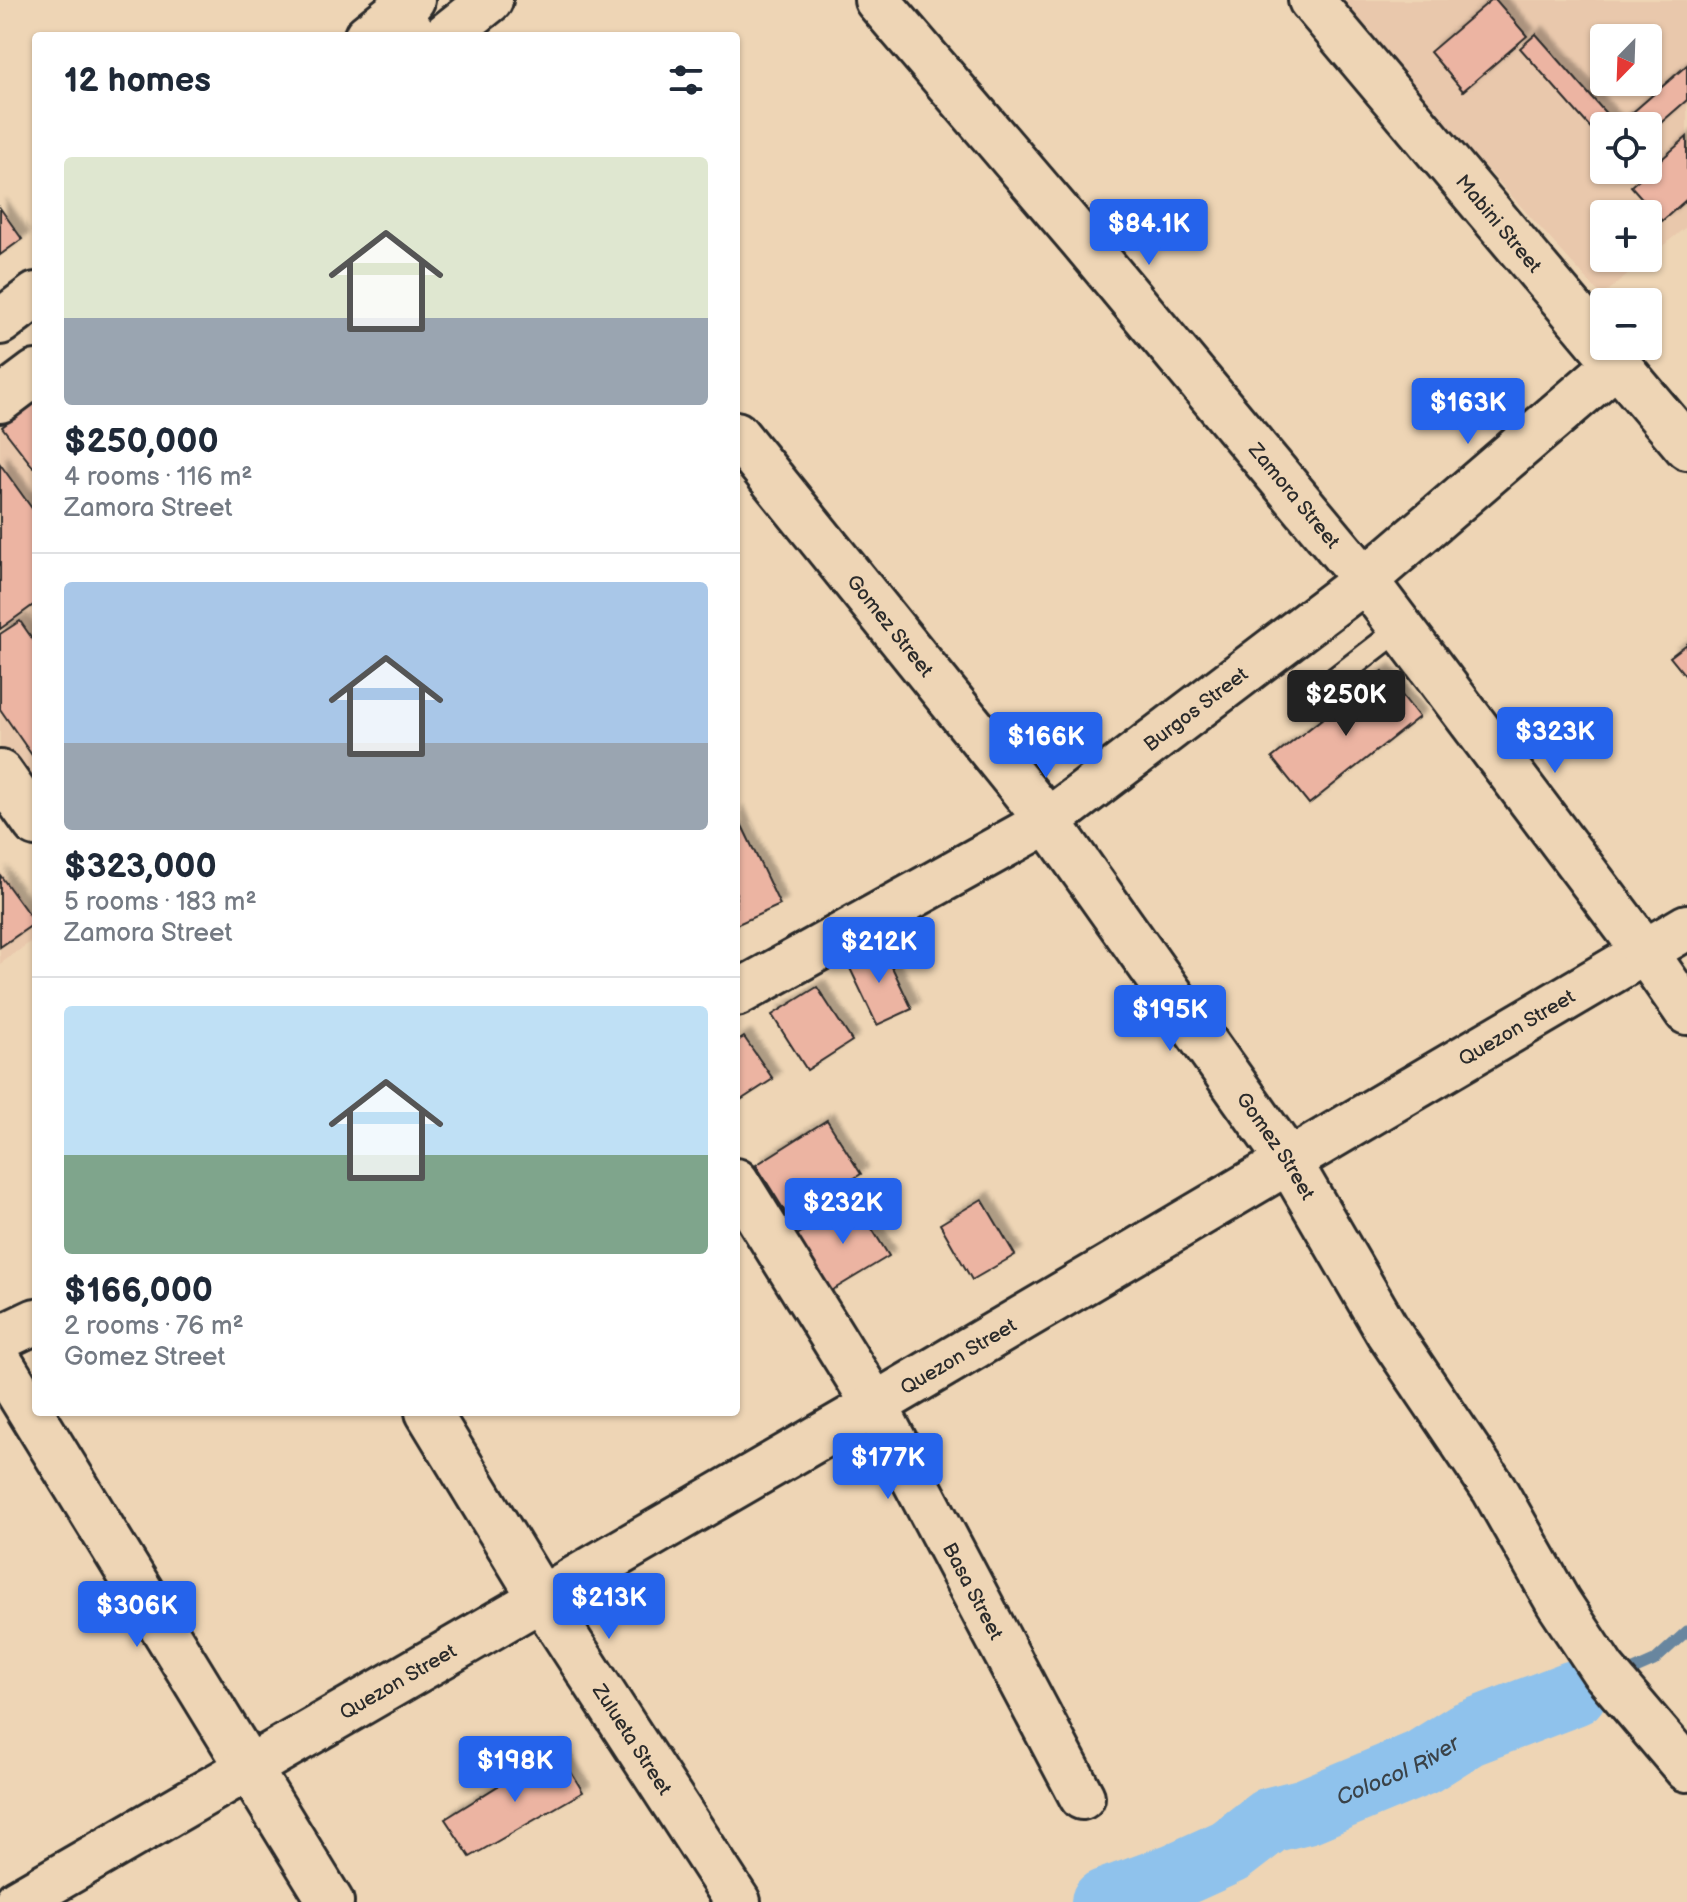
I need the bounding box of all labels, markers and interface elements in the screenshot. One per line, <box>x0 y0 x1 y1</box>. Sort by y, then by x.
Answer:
north arrow <box>1590 24 1662 96</box>
map controls <box>1590 24 1662 360</box>
icon: filters <box>664 58 708 102</box>
text: 12 homes <box>64 60 211 101</box>
button: locate <box>1590 112 1662 184</box>
street label: Mabini Street <box>1450 170 1546 278</box>
pin: $84.1K <box>1084 199 1214 267</box>
button: + <box>1590 200 1662 272</box>
icon: home <box>314 209 458 353</box>
text: $84.1K <box>1108 209 1190 240</box>
button: − <box>1590 288 1662 360</box>
pin: $163K <box>1412 378 1524 446</box>
text: $163K <box>1430 388 1506 419</box>
text: $250,000 <box>64 421 219 462</box>
street label: Zamora Street <box>1243 438 1345 554</box>
text: 4 rooms · 116 m² <box>64 462 252 493</box>
text: Zamora Street <box>64 493 232 524</box>
street label: Gomez Street <box>841 570 938 682</box>
icon: home <box>314 634 458 778</box>
street label: Burgos Street <box>1139 662 1253 757</box>
pin: $250K <box>1290 670 1402 738</box>
text: $250K <box>1305 680 1387 711</box>
pin: $323K <box>1499 707 1611 775</box>
pin: $166K <box>990 712 1102 780</box>
text: $323K <box>1515 717 1595 748</box>
text: $166K <box>1007 722 1085 753</box>
text: $323,000 <box>64 846 217 887</box>
text: 5 rooms · 183 m² <box>64 887 257 918</box>
pin: $212K <box>823 917 935 985</box>
text: Zamora Street <box>64 918 232 949</box>
text: $212K <box>841 927 917 958</box>
pin: $195K <box>1114 985 1226 1053</box>
street label: Quezon Street <box>1455 985 1579 1072</box>
text: $195K <box>1132 995 1208 1026</box>
icon: home <box>314 1058 458 1202</box>
street label: Gomez Street <box>1231 1088 1319 1204</box>
pin: $232K <box>787 1178 899 1246</box>
text: $232K <box>803 1188 883 1219</box>
text: $166,000 <box>64 1270 213 1311</box>
text: 2 rooms · 76 m² <box>64 1311 244 1342</box>
street label: Quezon Street <box>896 1313 1021 1400</box>
text: Gomez Street <box>64 1342 226 1373</box>
pin: $177K <box>832 1433 944 1501</box>
text: $177K <box>851 1443 925 1474</box>
street label: Basa Street <box>937 1539 1008 1644</box>
pin: $213K <box>553 1573 665 1641</box>
pin: $306K <box>81 1581 193 1649</box>
text: $213K <box>571 1583 647 1614</box>
text: $306K <box>96 1591 178 1622</box>
street label: Quezon Street <box>336 1639 461 1725</box>
street label: Zulueta Street <box>586 1679 676 1800</box>
water label: Colocol River <box>1332 1729 1466 1812</box>
pin: $198K <box>459 1736 571 1804</box>
text: $198K <box>477 1746 553 1777</box>

